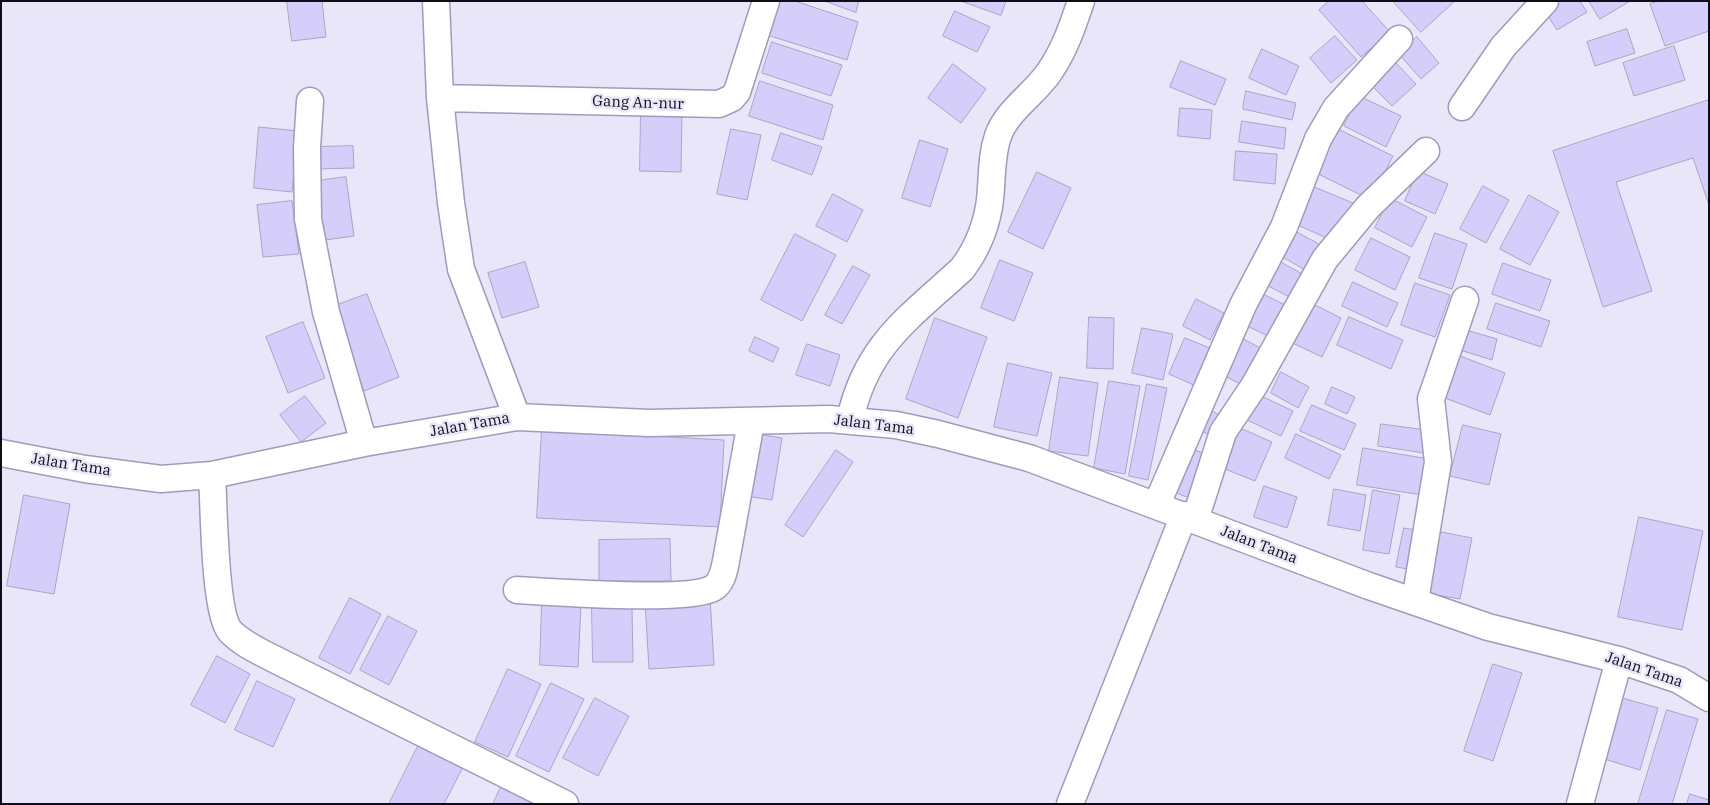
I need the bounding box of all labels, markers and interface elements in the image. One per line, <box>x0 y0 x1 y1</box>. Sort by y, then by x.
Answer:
street label: Gang An-nur <box>592 92 684 114</box>
street label: Jalan Tama <box>429 409 511 441</box>
street label: Jalan Tama <box>833 411 915 439</box>
street label: Jalan Tama <box>30 450 112 480</box>
street label: Jalan Tama <box>1218 522 1300 568</box>
street label: Jalan Tama <box>1603 648 1685 692</box>

